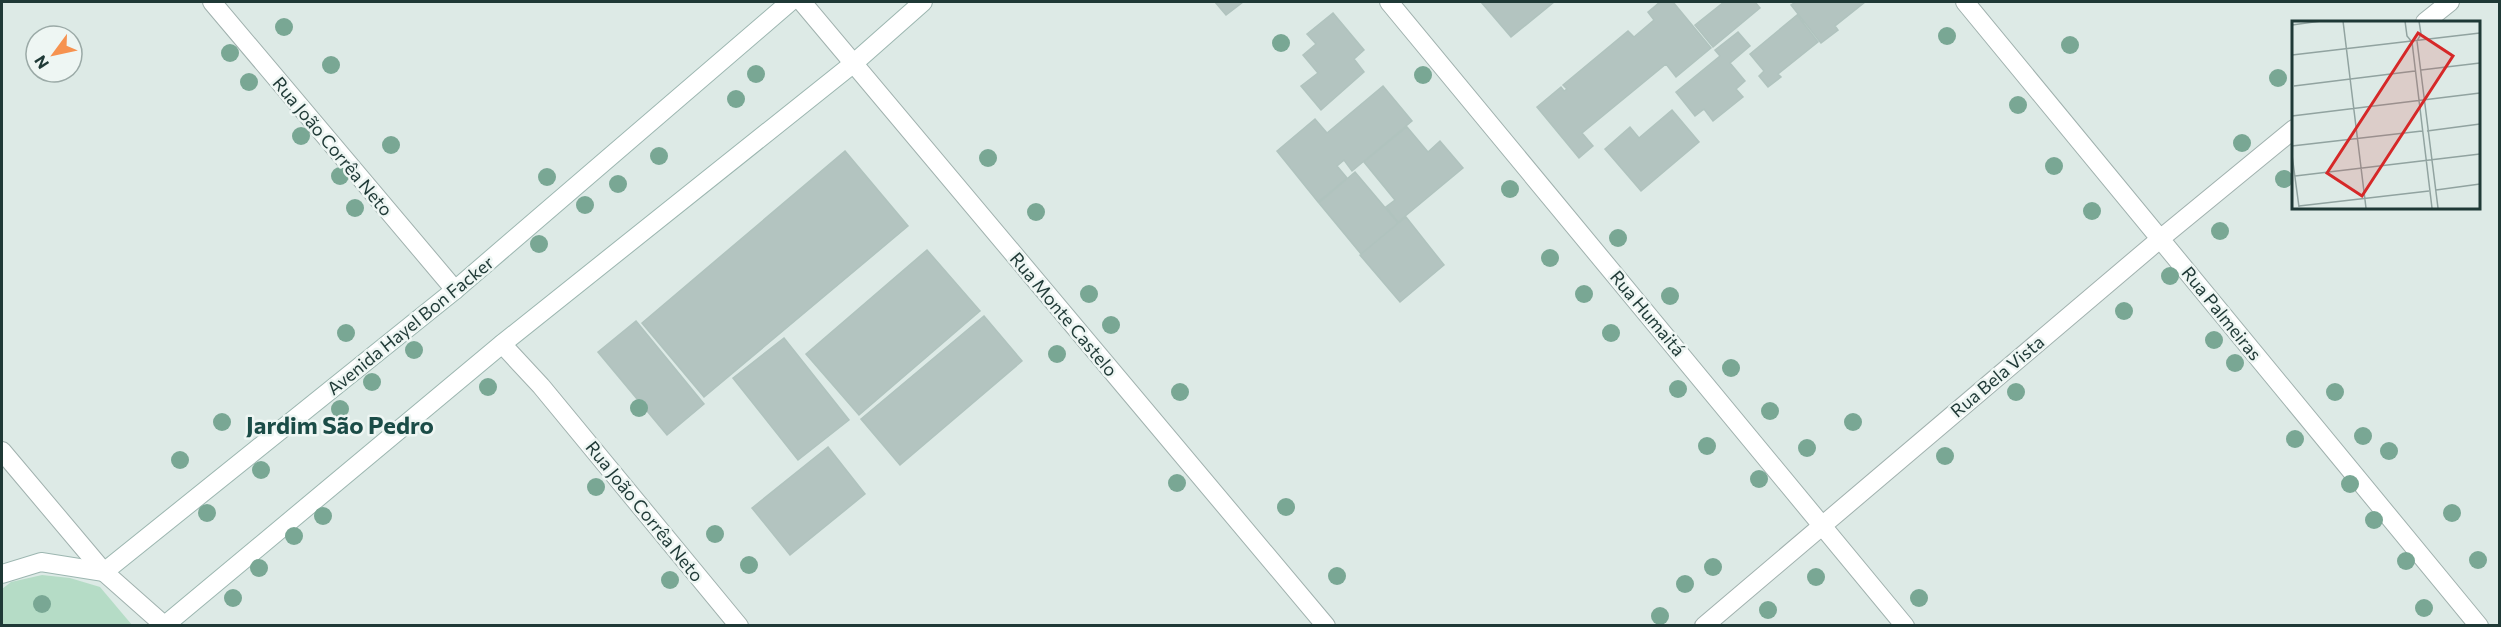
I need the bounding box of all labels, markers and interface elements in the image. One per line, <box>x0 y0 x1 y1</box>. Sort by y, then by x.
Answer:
inset map <box>2292 21 2480 208</box>
north arrow <box>24 24 84 84</box>
text: N <box>30 52 52 73</box>
street label: Rua João Corrêa Neto <box>268 72 398 220</box>
street label: Rua Monte Castelo <box>1006 247 1122 381</box>
street label: Avenida Hayel Bon Facker <box>322 251 498 399</box>
street label: Rua Palmeiras <box>2177 262 2267 364</box>
street label: Rua Humaitá <box>1606 266 1690 360</box>
street label: Rua Bela Vista <box>1946 331 2048 421</box>
district label: Jardim São Pedro <box>246 410 434 439</box>
street label: Rua João Corrêa Neto <box>581 436 709 586</box>

